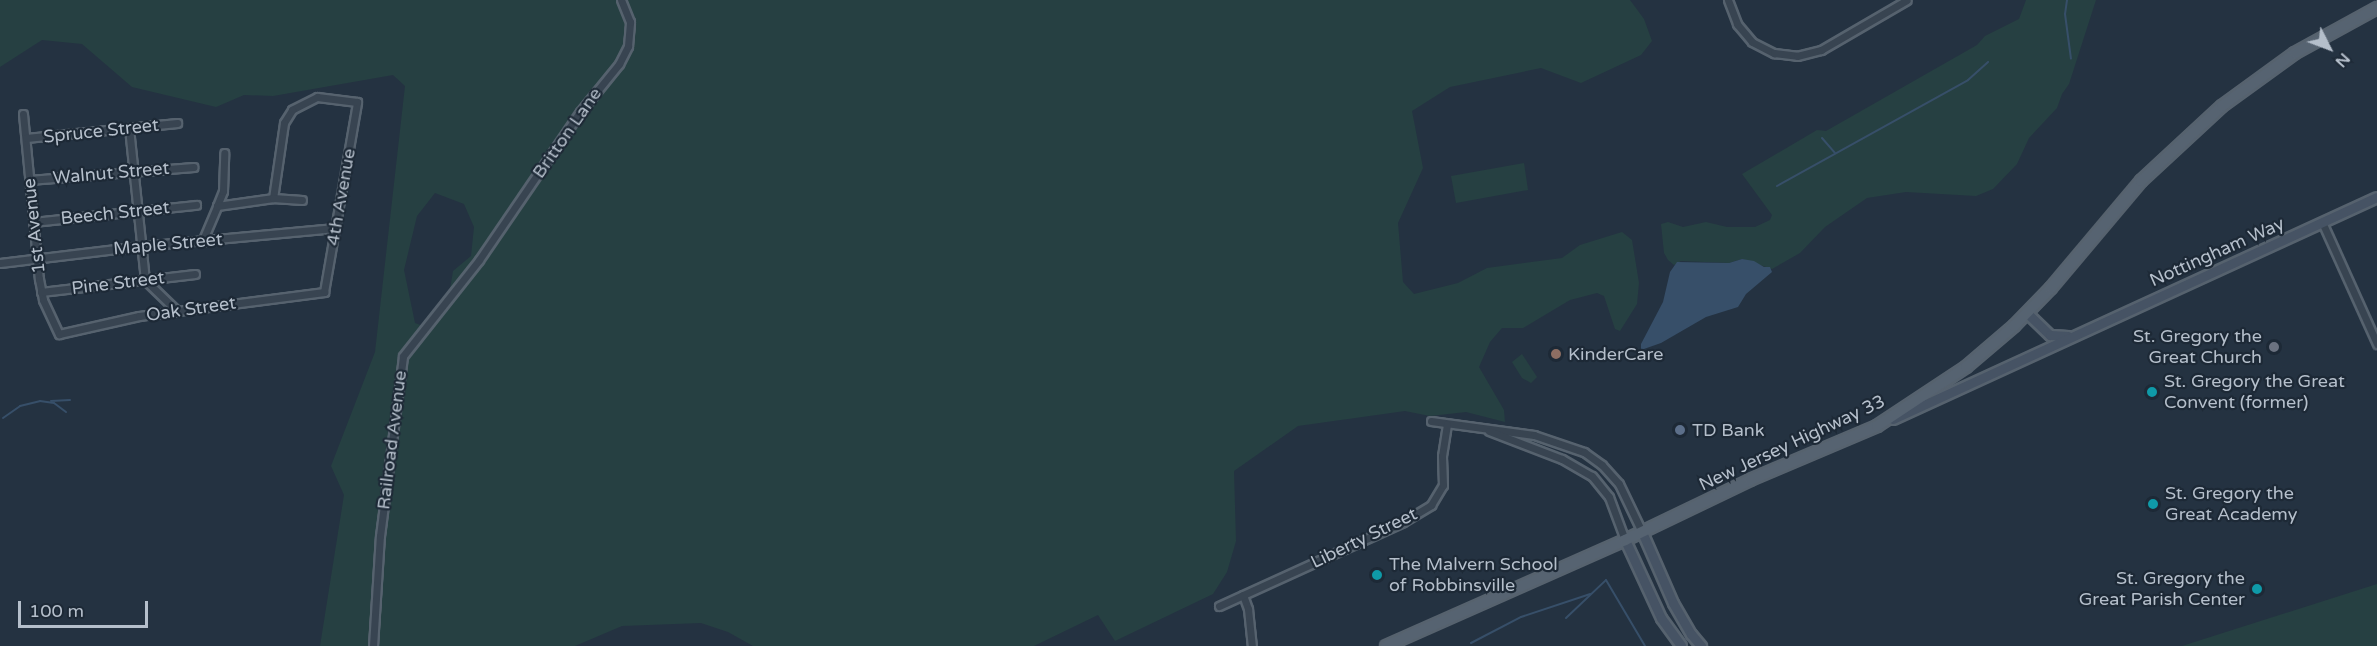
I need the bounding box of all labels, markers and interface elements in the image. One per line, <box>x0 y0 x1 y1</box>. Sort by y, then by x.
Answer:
north arrow <box>2299 18 2359 78</box>
text: N <box>2331 49 2354 72</box>
street label: Britton Lane <box>528 84 606 182</box>
street label: Spruce Street <box>42 114 160 148</box>
street label: 4th Avenue <box>322 147 360 247</box>
street label: Walnut Street <box>52 157 170 189</box>
street label: 1st Avenue <box>18 177 50 275</box>
street label: Beech Street <box>59 197 171 229</box>
street label: Nottingham Way <box>2146 213 2288 291</box>
street label: Maple Street <box>112 228 224 260</box>
street label: Pine Street <box>70 267 166 299</box>
street label: Oak Street <box>145 292 237 326</box>
place label: St. Gregory the Great Church <box>2133 326 2262 368</box>
marker: St. Gregory the Great Church <box>2267 340 2281 354</box>
place label: KinderCare <box>1568 343 1663 365</box>
marker: KinderCare <box>1549 347 1563 361</box>
street label: Railroad Avenue <box>373 369 411 511</box>
place label: St. Gregory the Great Convent (former) <box>2164 371 2345 413</box>
marker: St. Gregory the Great Convent (former) <box>2145 385 2159 399</box>
street label: New Jersey Highway 33 <box>1695 390 1889 496</box>
place label: TD Bank <box>1692 419 1765 441</box>
marker: TD Bank <box>1673 423 1687 437</box>
place label: St. Gregory the Great Academy <box>2165 483 2297 526</box>
marker: St. Gregory the Great Academy <box>2146 497 2160 511</box>
street label: Liberty Street <box>1307 503 1421 573</box>
place label: The Malvern School of Robbinsville <box>1389 554 1558 596</box>
marker: The Malvern School of Robbinsville <box>1370 568 1384 582</box>
place label: St. Gregory the Great Parish Center <box>2079 568 2245 610</box>
marker: St. Gregory the Great Parish Center <box>2250 582 2264 596</box>
scale bar <box>21 589 152 627</box>
text: 100 m <box>29 600 84 622</box>

